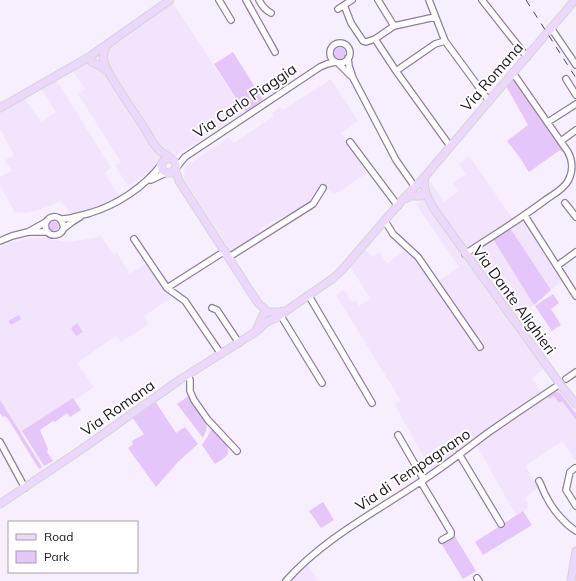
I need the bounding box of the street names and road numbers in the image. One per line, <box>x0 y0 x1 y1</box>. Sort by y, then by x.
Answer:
street label: Via Romana <box>456 38 527 115</box>
street label: Via Carlo Piaggia <box>189 59 300 142</box>
street label: Via Dante Alighieri <box>469 242 560 358</box>
street label: Via Romana <box>77 375 158 440</box>
street label: Via di Tempagnano <box>351 424 474 515</box>

